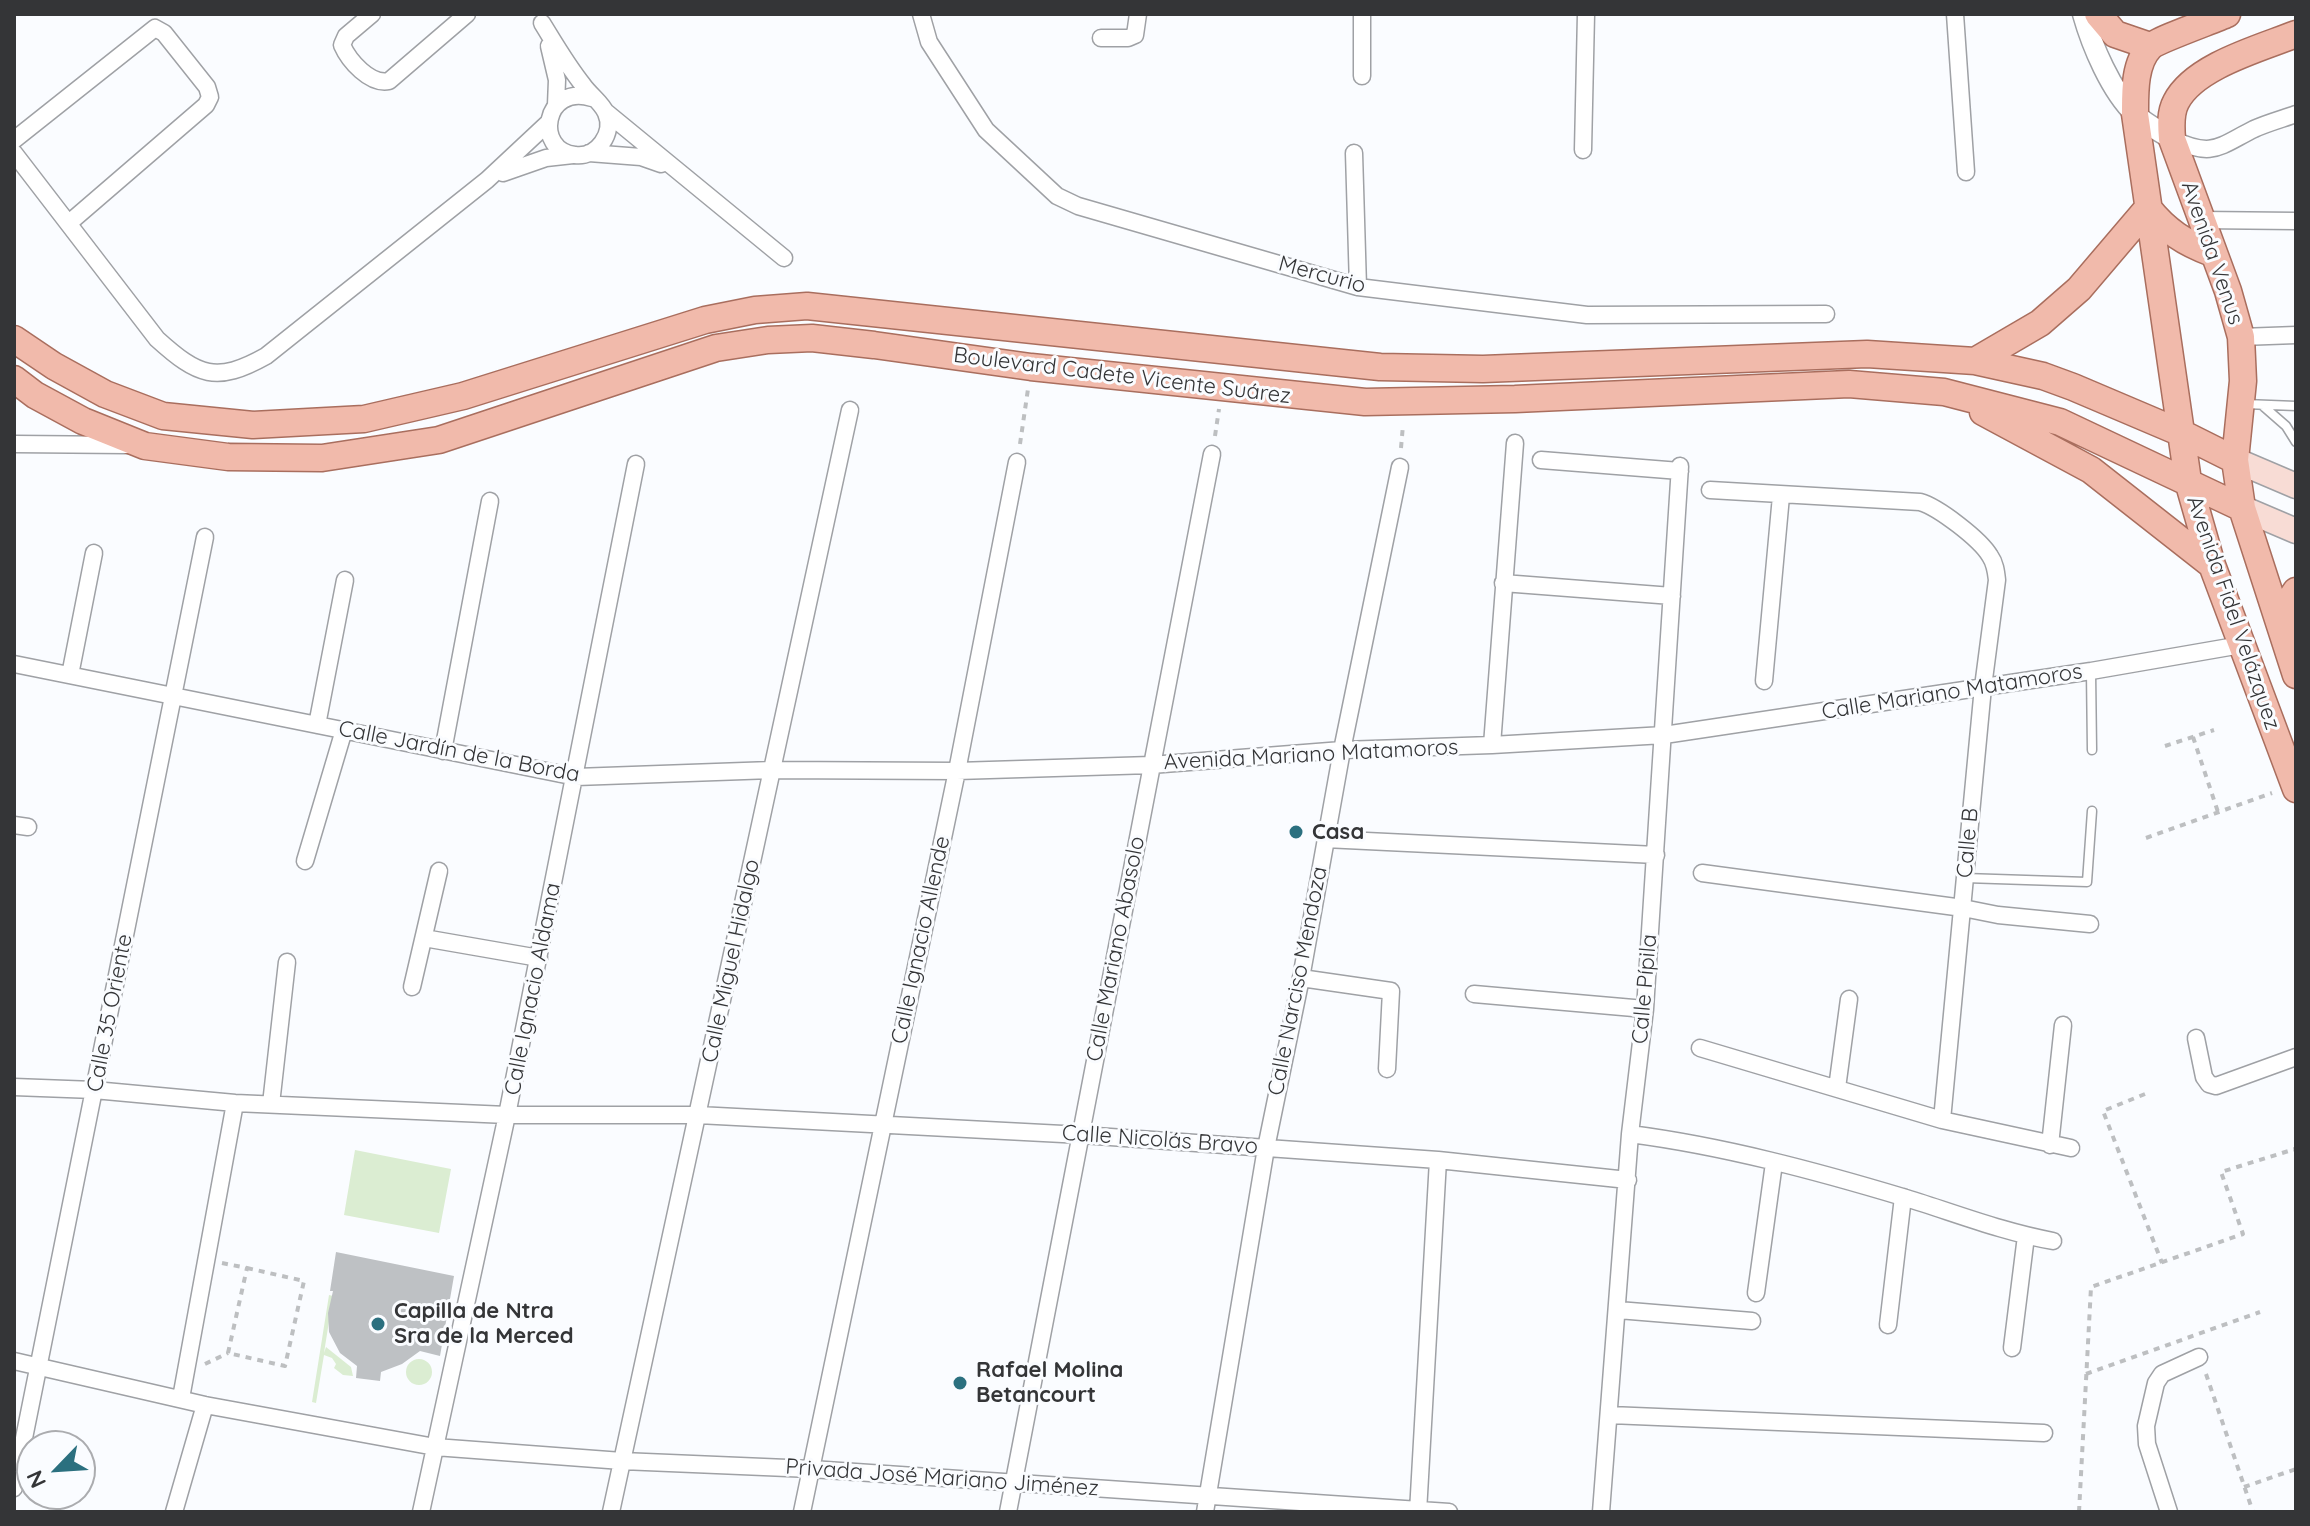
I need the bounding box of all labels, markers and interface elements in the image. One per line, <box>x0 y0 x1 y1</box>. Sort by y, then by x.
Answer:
street label: Avenida Venus <box>2175 178 2249 328</box>
street label: Mercurio <box>1276 251 1368 299</box>
street label: Boulevard Cadete Vicente Suárez <box>952 342 1292 410</box>
street label: Avenida Fidel Velázquez <box>2181 493 2285 733</box>
street label: Calle Mariano Matamoros <box>1820 658 2084 726</box>
street label: Calle Jardín de la Borda <box>336 716 582 788</box>
street label: Avenida Mariano Matamoros <box>1163 734 1459 776</box>
street label: Calle B <box>1952 807 1984 879</box>
place label: Casa <box>1312 819 1364 845</box>
marker: Casa <box>1287 823 1305 841</box>
street label: Calle Ignacio Allende <box>886 834 956 1046</box>
street label: Calle Mariano Abasolo <box>1081 834 1151 1064</box>
street label: Calle Miguel Hidalgo <box>697 857 765 1065</box>
street label: Calle Narciso Mendoza <box>1263 864 1333 1098</box>
street label: Calle Ignacio Aldama <box>499 881 567 1097</box>
street label: Calle 35 Oriente <box>82 932 138 1094</box>
street label: Calle Pípila <box>1627 933 1663 1045</box>
street label: Calle Nicolás Bravo <box>1061 1120 1259 1160</box>
place label: Capilla de Ntra Sra de la Merced <box>394 1298 574 1350</box>
marker: Capilla de Ntra Sra de la Merced <box>369 1315 387 1333</box>
place label: Rafael Molina Betancourt <box>976 1357 1123 1408</box>
marker: Rafael Molina Betancourt <box>951 1374 969 1392</box>
north arrow <box>16 1430 96 1510</box>
street label: Privada José Mariano Jiménez <box>784 1454 1100 1502</box>
text: N <box>20 1466 52 1493</box>

